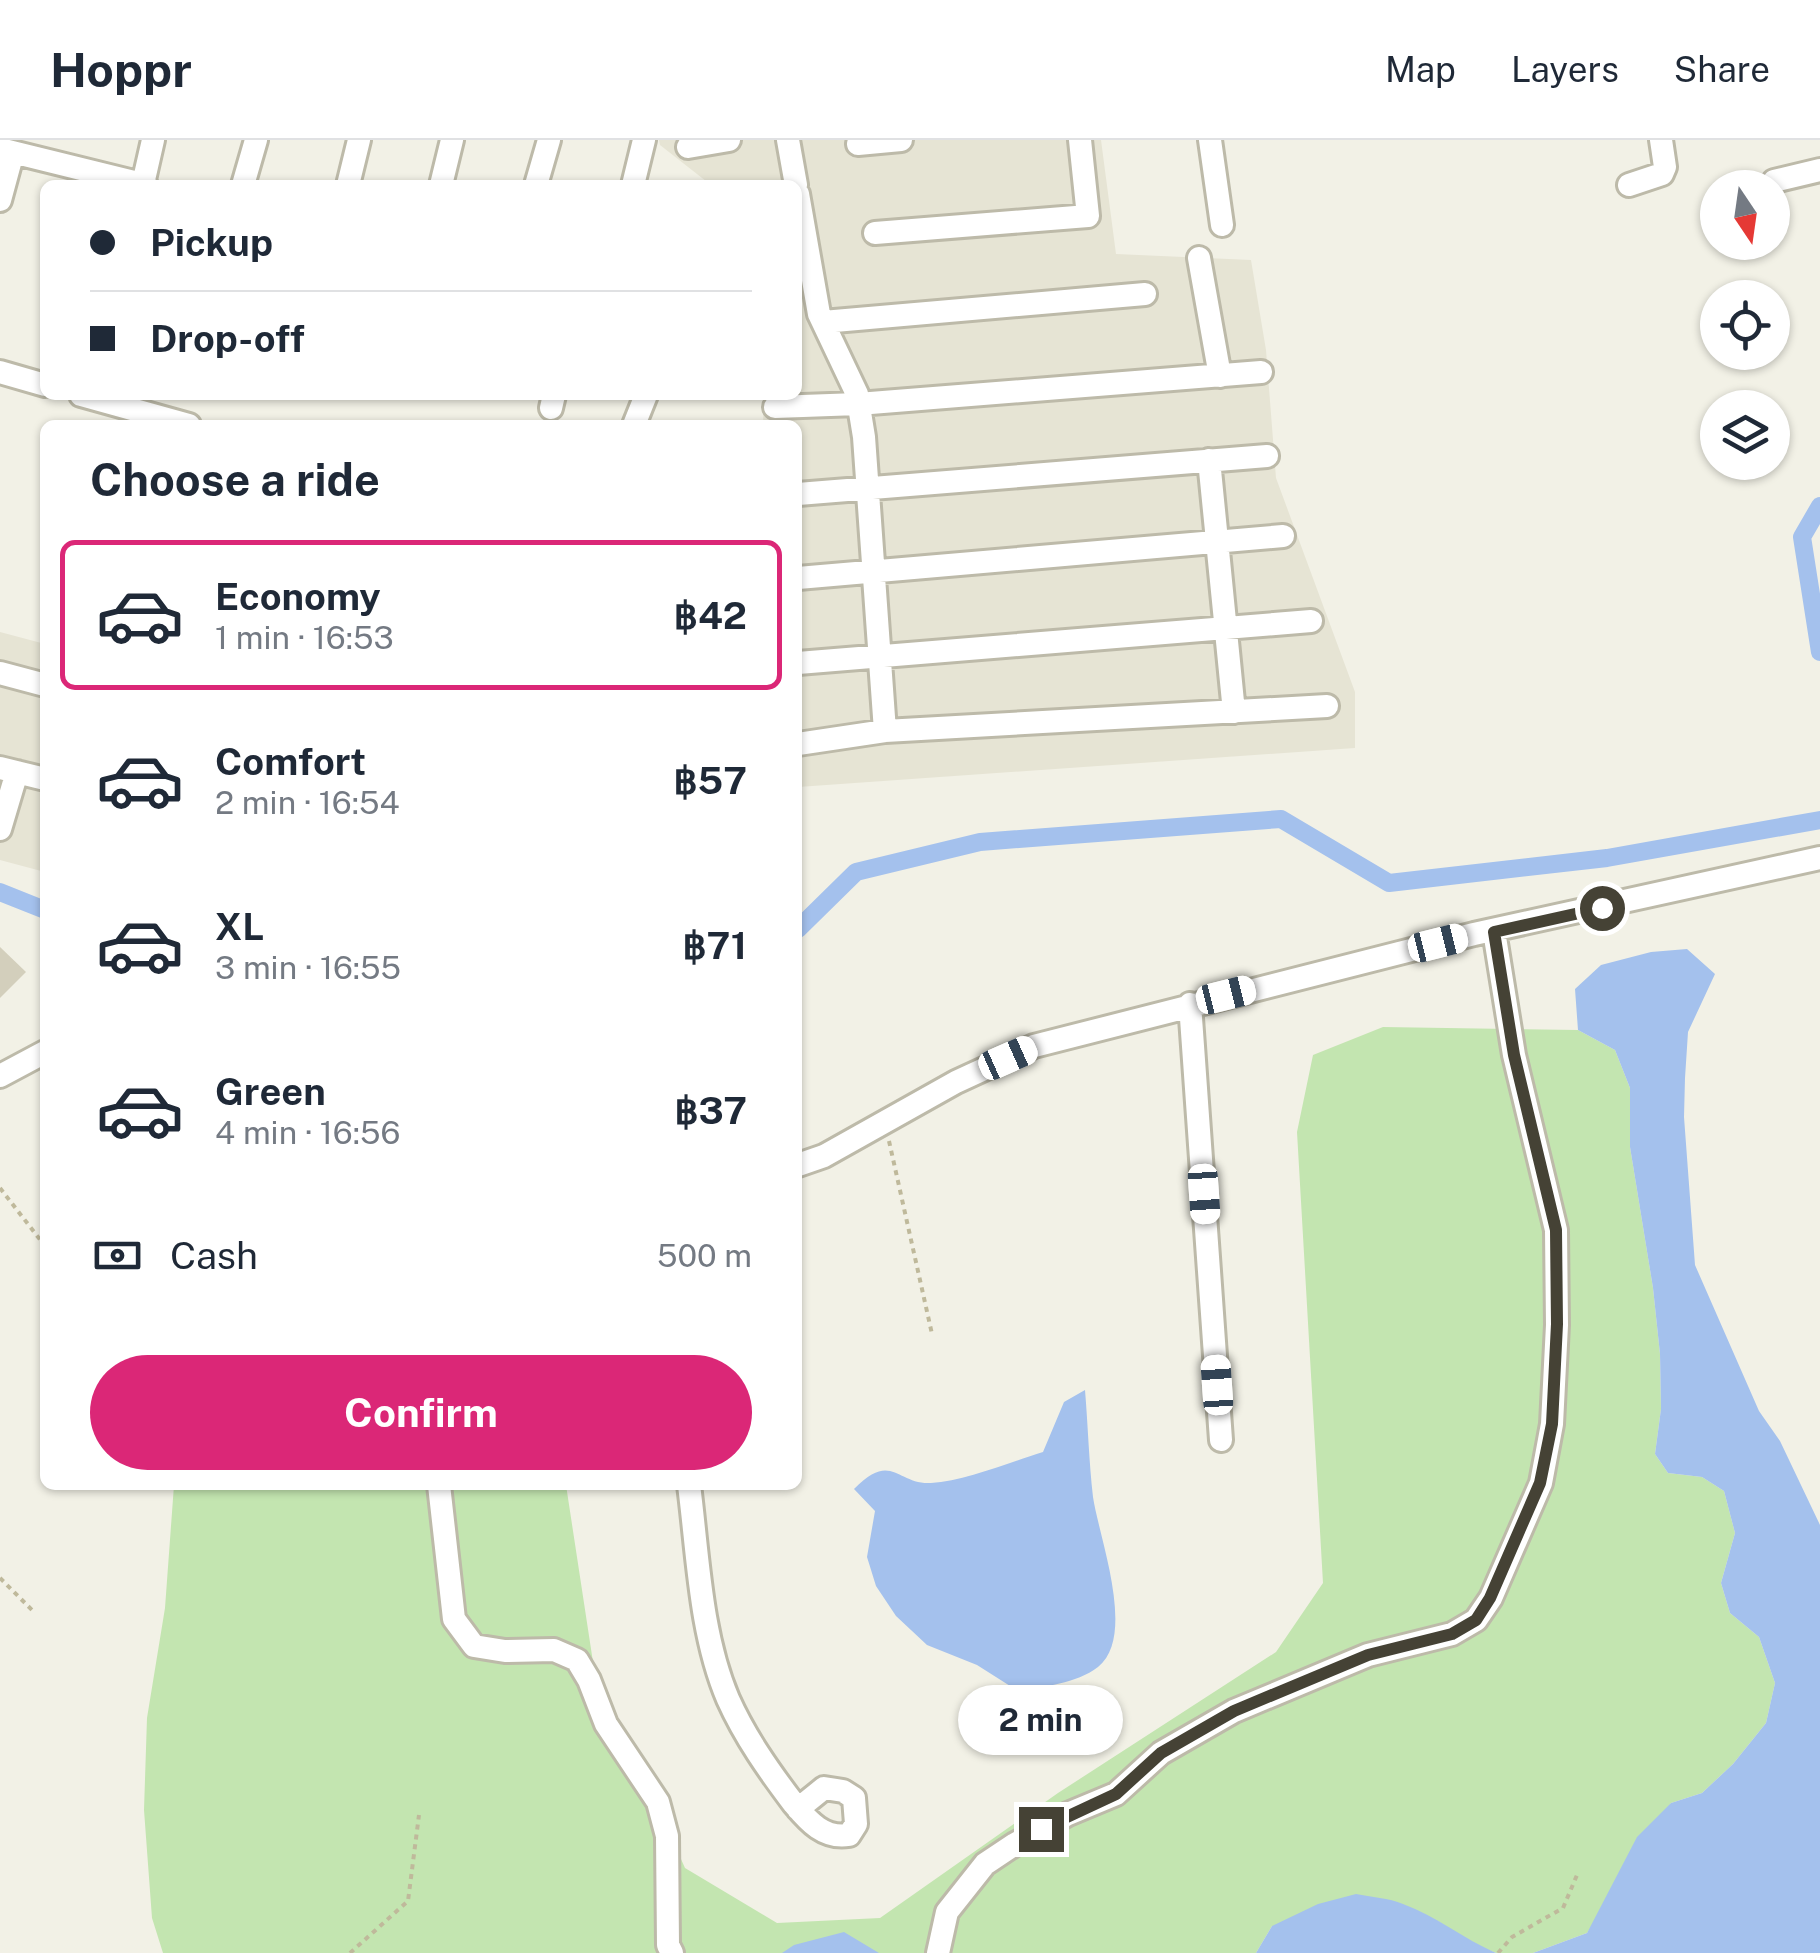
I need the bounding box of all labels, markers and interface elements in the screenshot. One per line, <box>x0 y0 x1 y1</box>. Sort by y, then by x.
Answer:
text: Hoppr <box>50 41 192 98</box>
text: Map <box>1385 49 1456 90</box>
text: Layers <box>1511 49 1619 90</box>
text: Share <box>1674 49 1770 90</box>
north arrow <box>1700 170 1790 260</box>
map controls <box>1700 170 1790 480</box>
text: Pickup <box>150 220 273 265</box>
button: locate <box>1700 280 1790 370</box>
text: Drop-off <box>150 316 305 361</box>
button: layers <box>1700 390 1790 480</box>
text: Choose a ride <box>90 453 380 506</box>
icon: car <box>95 570 185 660</box>
text: Economy <box>215 574 381 619</box>
text: ฿42 <box>674 593 747 638</box>
text: 1 min · 16:53 <box>215 619 394 656</box>
icon: car <box>95 735 185 825</box>
text: Comfort <box>215 739 366 784</box>
text: ฿57 <box>673 758 747 803</box>
text: 2 min · 16:54 <box>215 784 400 821</box>
route start <box>1580 886 1625 931</box>
icon: car <box>95 900 185 990</box>
text: XL <box>215 904 264 949</box>
car <box>1405 921 1471 965</box>
text: ฿71 <box>682 923 747 968</box>
text: 3 min · 16:55 <box>215 949 401 986</box>
car <box>1193 973 1259 1017</box>
car <box>974 1032 1042 1084</box>
icon: car <box>95 1065 185 1155</box>
text: Green <box>215 1069 326 1114</box>
text: ฿37 <box>674 1088 747 1133</box>
text: 4 min · 16:56 <box>215 1114 400 1151</box>
car <box>1187 1163 1221 1225</box>
icon: cash <box>90 1228 145 1283</box>
text: Cash <box>170 1233 258 1278</box>
text: 500 m <box>657 1237 752 1274</box>
car <box>1200 1354 1234 1416</box>
button: Confirm <box>90 1355 752 1470</box>
callout: 2 min <box>958 1684 1124 1754</box>
text: 2 min <box>999 1701 1082 1738</box>
route end <box>1019 1807 1064 1852</box>

